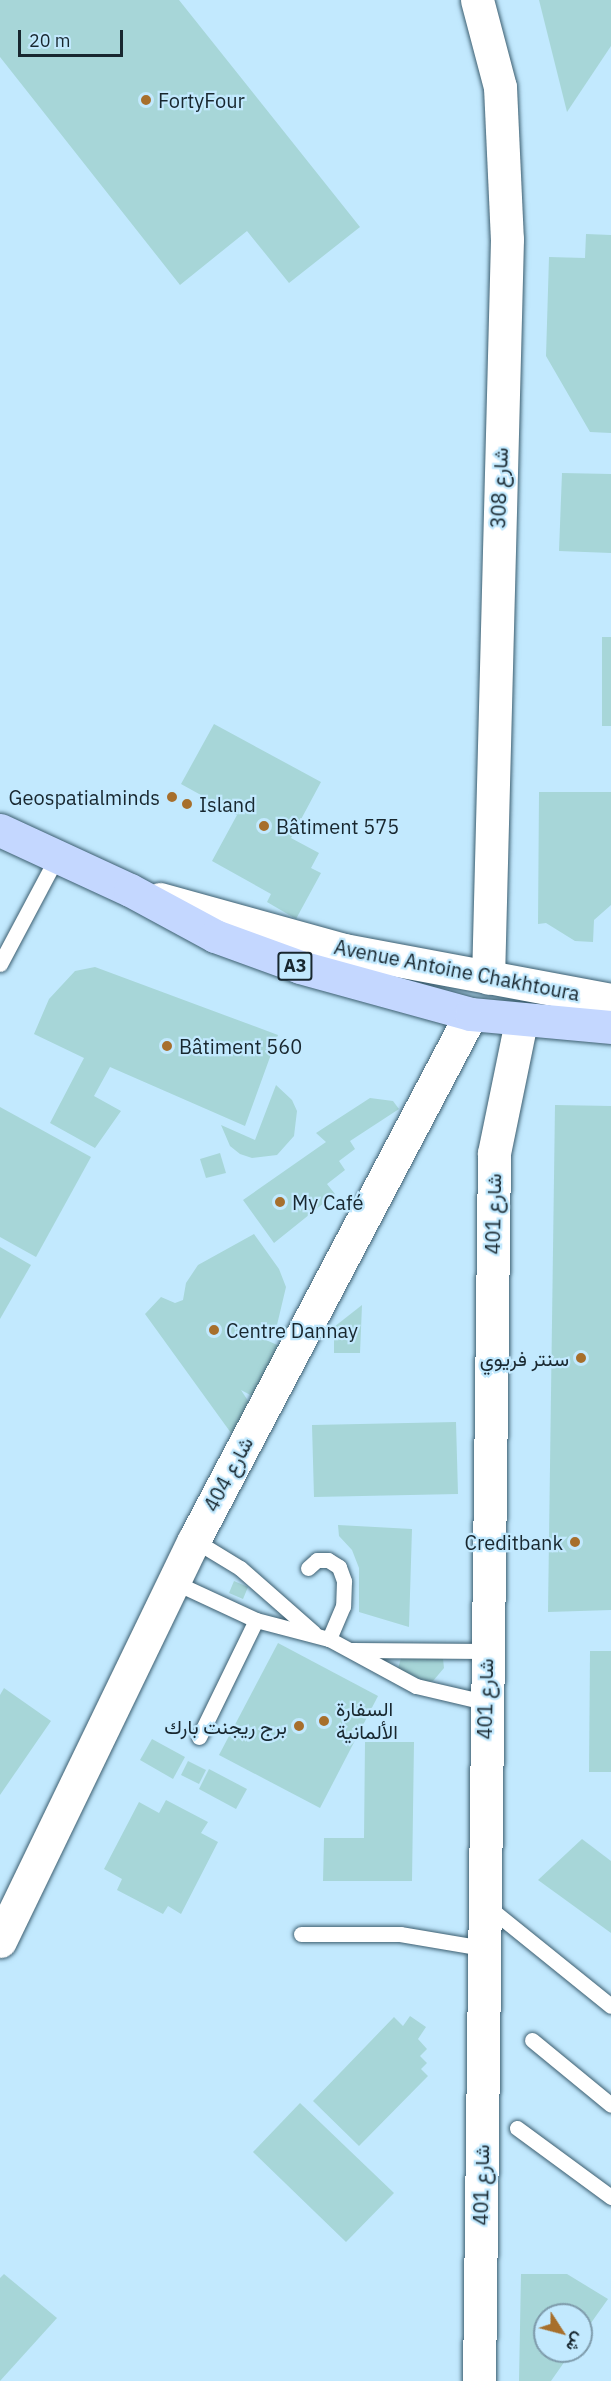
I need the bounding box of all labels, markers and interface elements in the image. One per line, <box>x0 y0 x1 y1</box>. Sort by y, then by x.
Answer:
scale bar <box>21 18 126 56</box>
text: 20 m <box>29 29 71 52</box>
place label: FortyFour <box>158 88 245 112</box>
marker: FortyFour <box>139 93 153 107</box>
street label: شارع 308 <box>486 447 512 529</box>
place label: Geospatialminds <box>9 785 160 809</box>
marker: Geospatialminds <box>165 790 179 804</box>
place label: Island <box>199 792 256 816</box>
marker: Island <box>180 797 194 811</box>
place label: Bâtiment 575 <box>276 814 399 838</box>
marker: Bâtiment 575 <box>257 819 271 833</box>
street label: Avenue Antoine Chakhtoura <box>332 934 582 1006</box>
road number: A3 <box>277 951 313 981</box>
place label: Bâtiment 560 <box>179 1034 302 1058</box>
marker: Bâtiment 560 <box>160 1039 174 1053</box>
street label: شارع 401 <box>480 1173 506 1255</box>
place label: My Café <box>292 1190 363 1214</box>
marker: My Café <box>273 1195 287 1209</box>
place label: Centre Dannay <box>226 1318 358 1342</box>
marker: Centre Dannay <box>207 1323 221 1337</box>
place label: سنتر فريوي <box>480 1346 569 1370</box>
marker: سنتر فريوي <box>574 1351 588 1365</box>
street label: شارع 404 <box>198 1433 258 1515</box>
place label: Creditbank <box>465 1530 563 1554</box>
marker: Creditbank <box>568 1535 582 1549</box>
street label: شارع 401 <box>472 1658 498 1740</box>
place label: السفارة الألمانية <box>336 1697 398 1744</box>
place label: برج ريجنت بارك <box>164 1714 287 1738</box>
marker: السفارة الألمانية <box>317 1714 331 1728</box>
marker: برج ريجنت بارك <box>292 1719 306 1733</box>
street label: شارع 401 <box>468 2144 494 2226</box>
north arrow <box>533 2303 593 2363</box>
text: ش <box>562 2329 590 2356</box>

